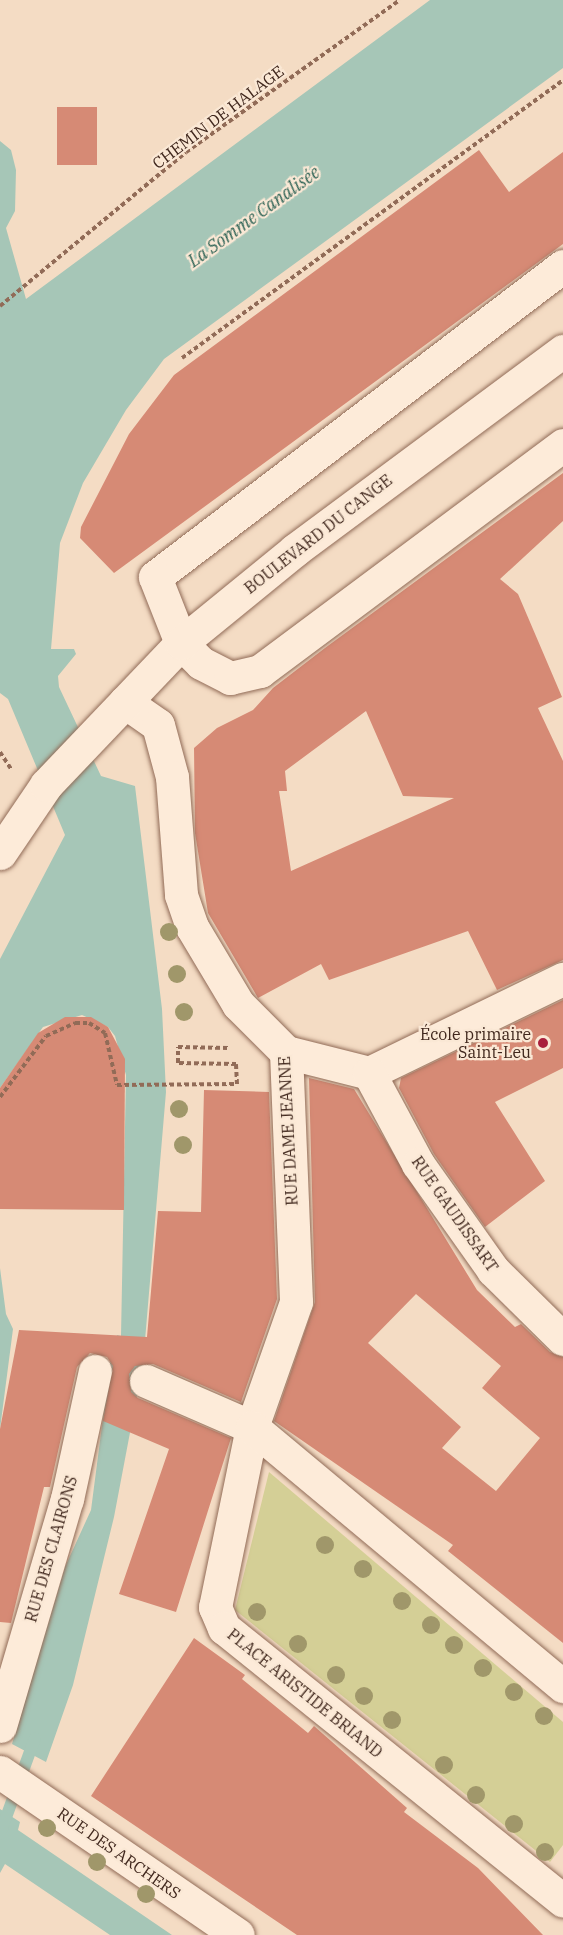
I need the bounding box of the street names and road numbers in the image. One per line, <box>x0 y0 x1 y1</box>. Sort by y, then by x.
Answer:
street label: CHEMIN DE HALAGE <box>148 61 288 173</box>
street label: BOULEVARD DU CANGE <box>240 470 396 598</box>
street label: RUE DAME JEANNE <box>274 1056 302 1206</box>
street label: RUE GAUDISSART <box>408 1152 502 1276</box>
street label: RUE DES CLAIRONS <box>21 1474 81 1624</box>
street label: PLACE ARISTIDE BRIAND <box>224 1624 386 1762</box>
street label: RUE DES ARCHERS <box>54 1803 184 1903</box>

